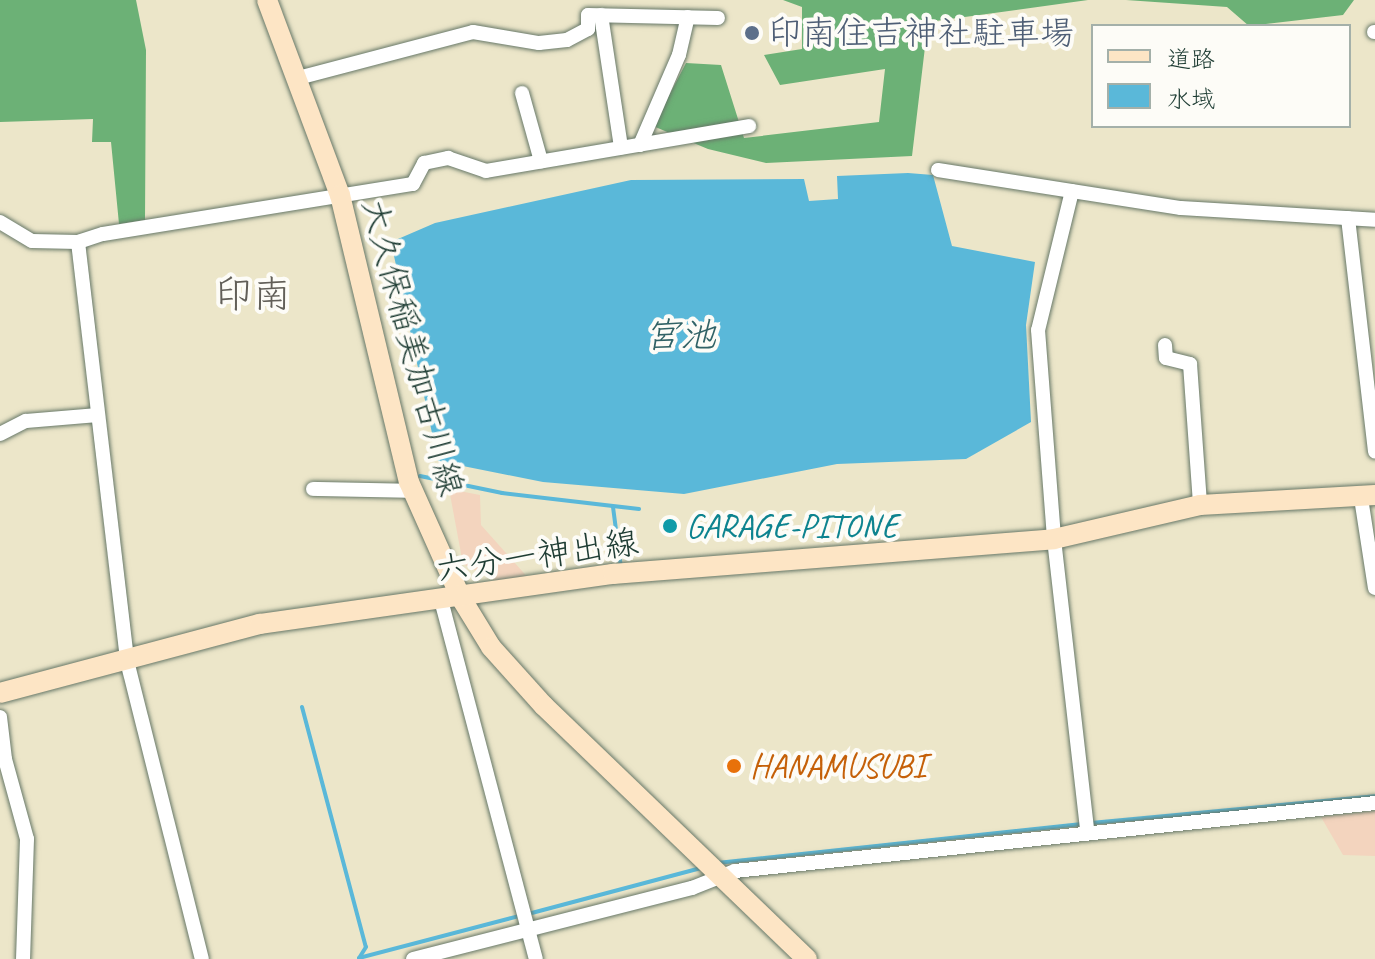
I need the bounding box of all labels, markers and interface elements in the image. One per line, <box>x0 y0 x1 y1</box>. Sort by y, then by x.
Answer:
place label: 印南住吉神社駐車場 <box>768 13 1074 53</box>
marker: 印南住吉神社駐車場 <box>743 24 761 42</box>
legend <box>1091 24 1351 128</box>
text: 道路 <box>1167 44 1215 74</box>
text: 水域 <box>1167 84 1215 114</box>
street label: 大久保稲美加古川線 <box>354 194 472 500</box>
district label: 印南 <box>215 272 291 318</box>
water label: 宮池 <box>644 314 716 358</box>
place label: GARAGE-PITONE <box>686 506 898 546</box>
marker: GARAGE-PITONE <box>661 517 679 535</box>
street label: 六分一神出線 <box>433 521 641 589</box>
place label: HANAMUSUBI <box>750 746 926 786</box>
marker: HANAMUSUBI <box>725 757 743 775</box>

